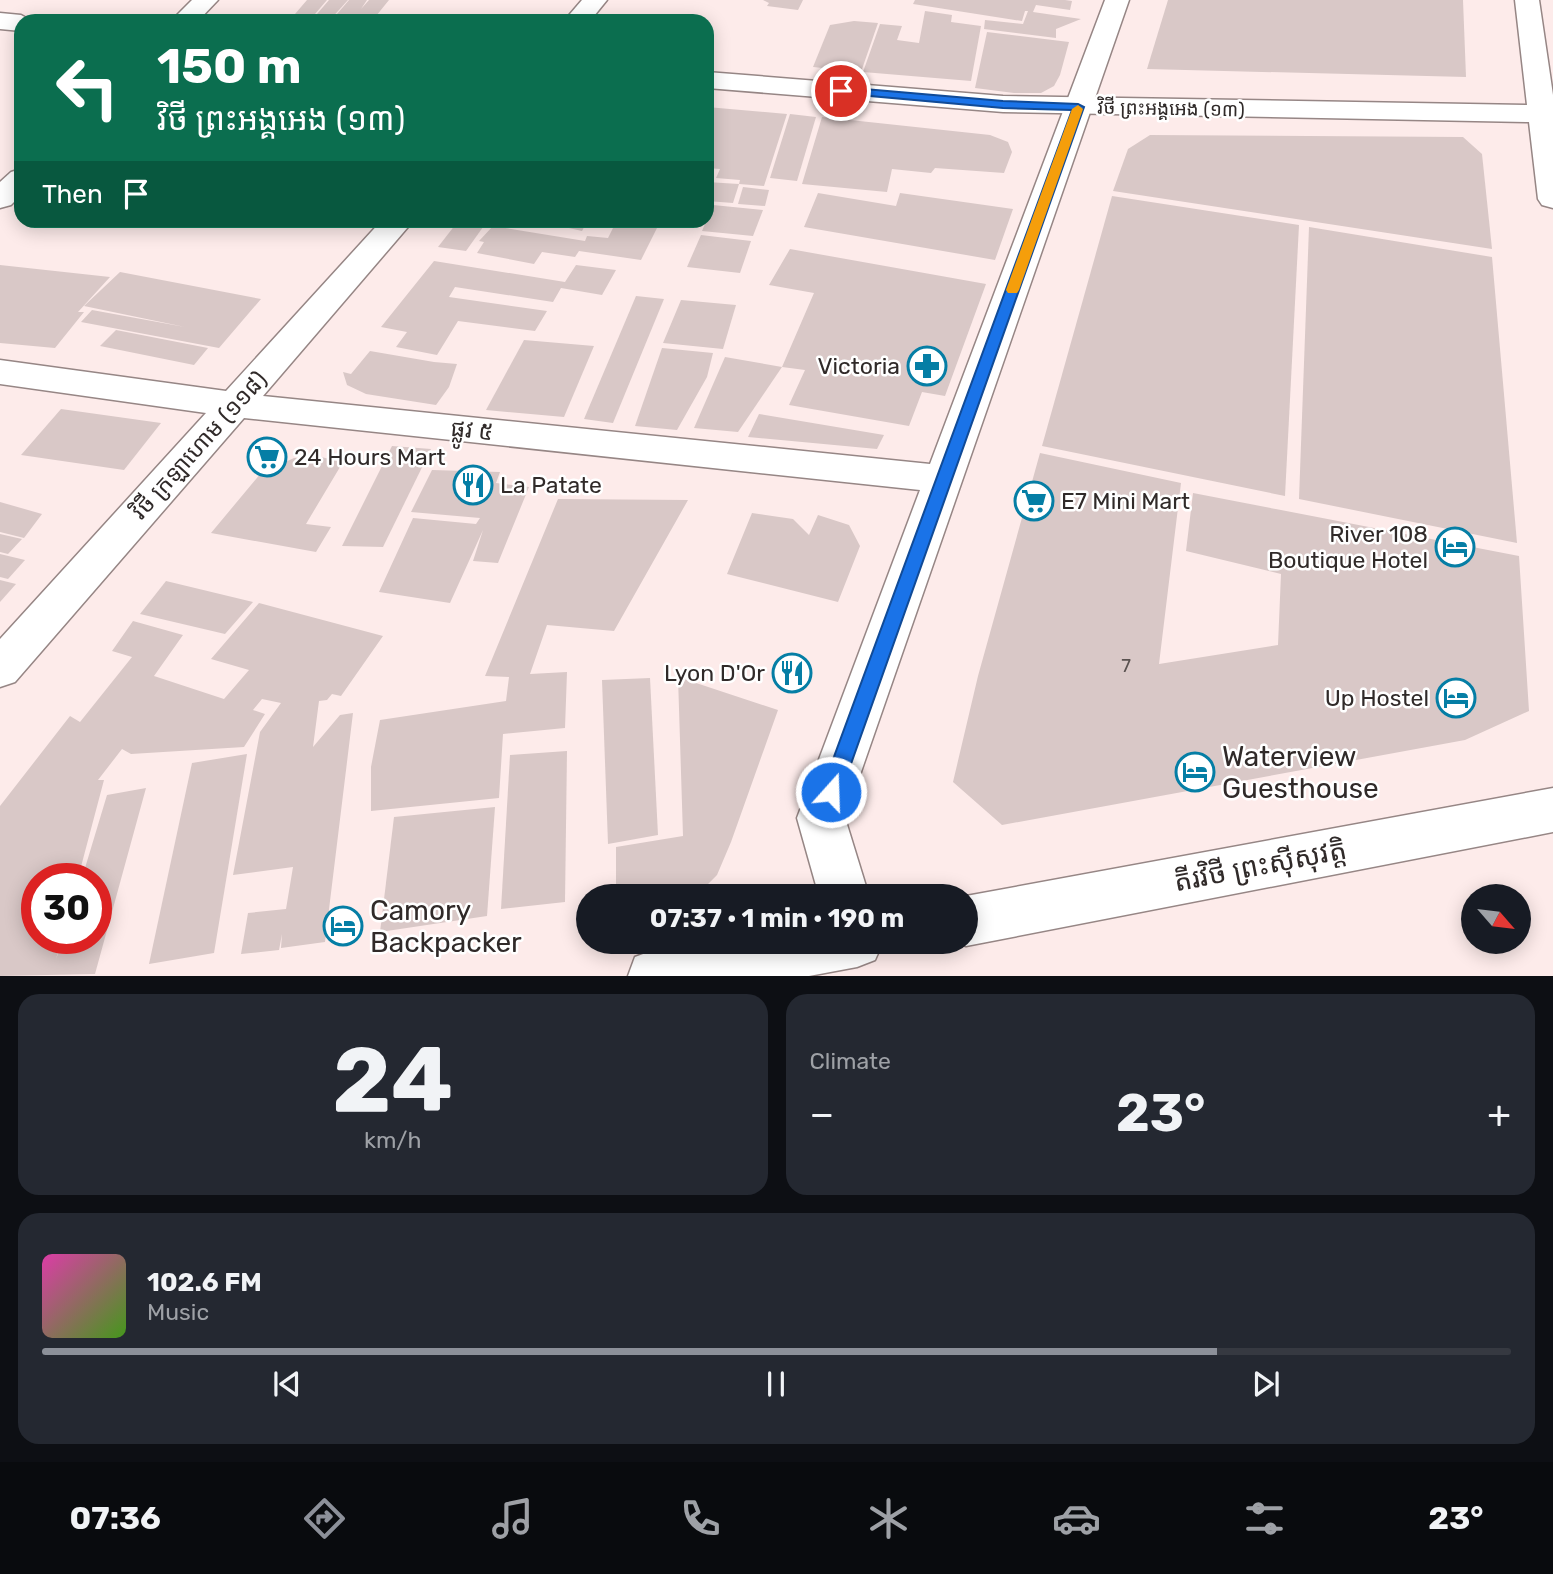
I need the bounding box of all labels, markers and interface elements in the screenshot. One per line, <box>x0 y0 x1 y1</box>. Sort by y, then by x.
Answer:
text: 150 m <box>157 37 302 95</box>
icon: left <box>42 42 133 133</box>
pin <box>811 61 871 121</box>
icon: arrive <box>822 72 860 110</box>
street label: វិថី ព្រះអង្គអេង (១៣) <box>1097 96 1245 122</box>
text: វិថី ព្រះអង្គអេង (១៣) <box>157 100 405 138</box>
icon: arrive <box>117 175 155 213</box>
text: Then <box>42 179 103 210</box>
pharmacy icon: Victoria <box>906 345 948 387</box>
place label: Victoria <box>818 352 900 380</box>
street label: វិថី ក្រឡាហោម (១១៨) <box>125 365 273 525</box>
street label: ផ្លូវ ៥ <box>449 414 495 454</box>
supermarket icon: 24 Hours Mart <box>246 436 288 478</box>
place label: 24 Hours Mart <box>294 443 445 471</box>
restaurant icon: La Patate <box>452 464 494 506</box>
place label: La Patate <box>500 471 602 499</box>
supermarket icon: E7 Mini Mart <box>1013 480 1055 522</box>
place label: E7 Mini Mart <box>1061 487 1190 515</box>
place label: River 108 Boutique Hotel <box>1268 520 1428 574</box>
hotel icon: River 108 Boutique Hotel <box>1434 526 1476 568</box>
restaurant icon: Lyon D'Or <box>771 652 813 694</box>
house number: 7 <box>1121 654 1131 677</box>
place label: Lyon D'Or <box>664 659 765 687</box>
hotel icon: Up Hostel <box>1435 677 1477 719</box>
place label: Up Hostel <box>1325 684 1429 712</box>
place label: Waterview Guesthouse <box>1222 740 1379 805</box>
hotel icon: Waterview Guesthouse <box>1174 751 1216 793</box>
position arrow <box>794 755 868 829</box>
street label: តីរវិថី ព្រះស៊ីសុវត្តិ <box>1171 831 1350 900</box>
speed limit sign: 30 <box>21 863 112 954</box>
north arrow <box>1461 884 1531 954</box>
map controls <box>1461 884 1531 954</box>
place label: Camory Backpacker <box>370 894 522 959</box>
text: 07:37 · 1 min · 190 m <box>650 903 904 934</box>
hotel icon: Camory Backpacker <box>322 905 364 947</box>
text: 24 <box>332 1026 453 1134</box>
text: Climate <box>810 1047 891 1075</box>
text: 23° <box>1116 1082 1205 1144</box>
text: − <box>810 1091 834 1137</box>
text: + <box>1487 1091 1511 1137</box>
text: km/h <box>364 1126 421 1154</box>
text: 102.6 FM <box>147 1267 262 1298</box>
text: Music <box>147 1298 209 1326</box>
icon: previous <box>268 1365 306 1403</box>
icon: pause <box>757 1365 795 1403</box>
icon: next <box>1247 1365 1285 1403</box>
icon: directions <box>300 1494 349 1543</box>
icon: music <box>488 1494 537 1543</box>
icon: phone <box>676 1494 725 1543</box>
icon: climate <box>864 1494 913 1543</box>
icon: car <box>1052 1494 1101 1543</box>
icon: filters <box>1240 1494 1289 1543</box>
text: 07:36 <box>70 1499 161 1537</box>
text: 23° <box>1428 1499 1483 1537</box>

